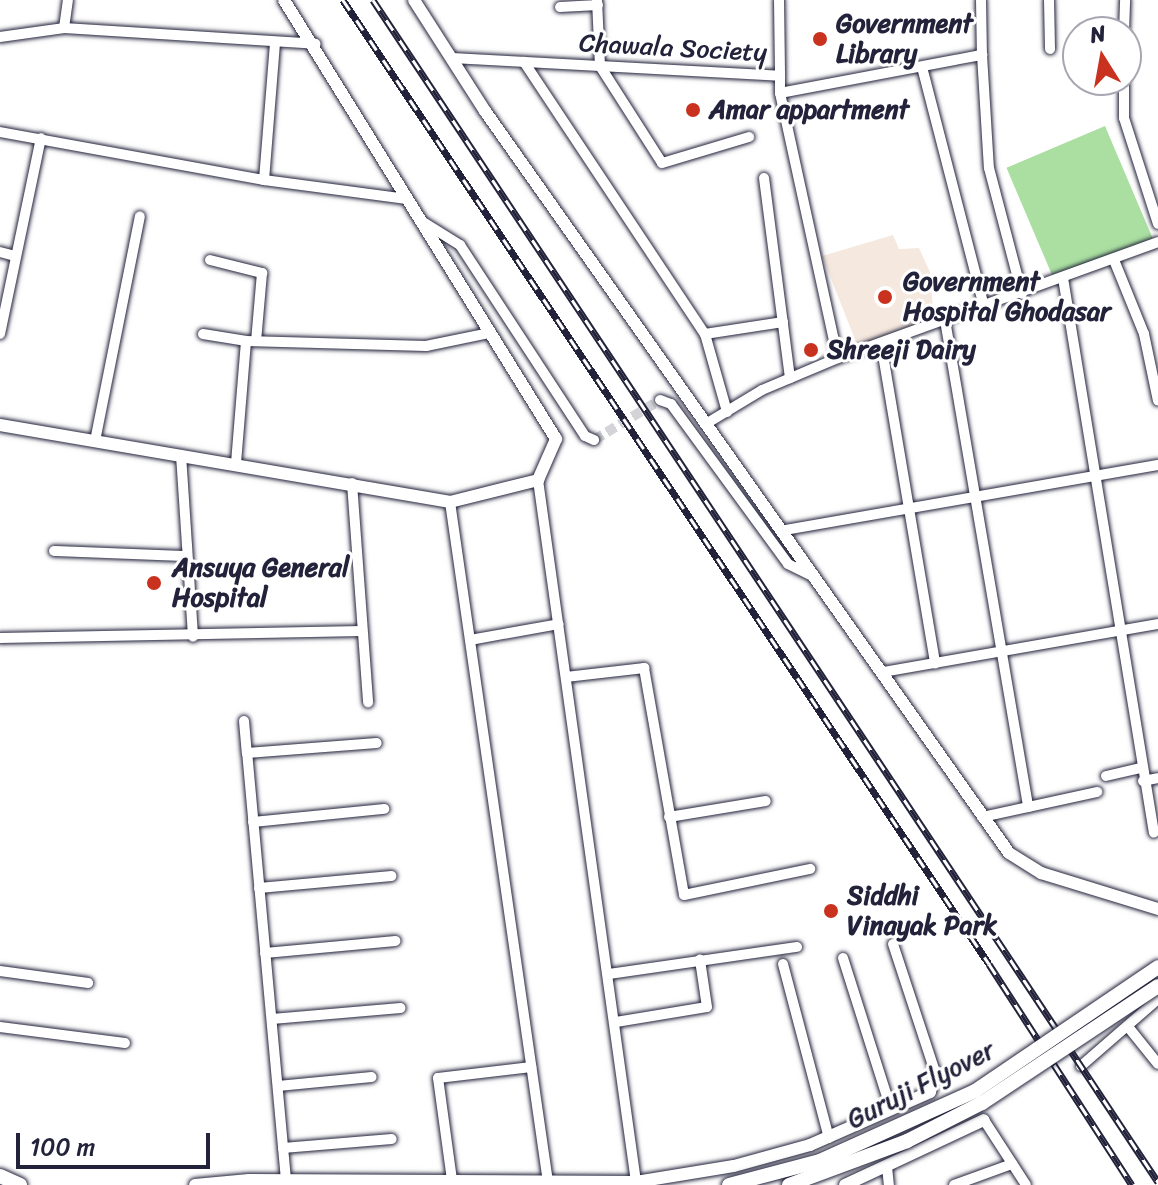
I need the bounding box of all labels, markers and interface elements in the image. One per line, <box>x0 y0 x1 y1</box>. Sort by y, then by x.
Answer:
place label: Government Library <box>836 8 973 70</box>
text: N <box>1087 13 1109 55</box>
north arrow <box>1062 16 1142 96</box>
street label: Chawala Society <box>578 28 768 68</box>
marker: Government Library <box>811 30 829 48</box>
place label: Amar appartment <box>709 94 910 126</box>
marker: Amar appartment <box>684 101 702 119</box>
place label: Government Hospital Ghodasar <box>903 266 1109 328</box>
marker: Government Hospital Ghodasar <box>874 286 896 308</box>
place label: Shreeji Dairy <box>827 334 976 366</box>
marker: Shreeji Dairy <box>802 341 820 359</box>
place label: Ansuya General Hospital <box>172 552 350 614</box>
marker: Ansuya General Hospital <box>143 572 165 594</box>
place label: Siddhi Vinayak Park <box>847 880 997 942</box>
marker: Siddhi Vinayak Park <box>822 902 840 920</box>
street label: Guruji Flyover <box>842 1034 1000 1136</box>
scale bar <box>20 1117 214 1167</box>
text: 100 m <box>30 1126 95 1168</box>

